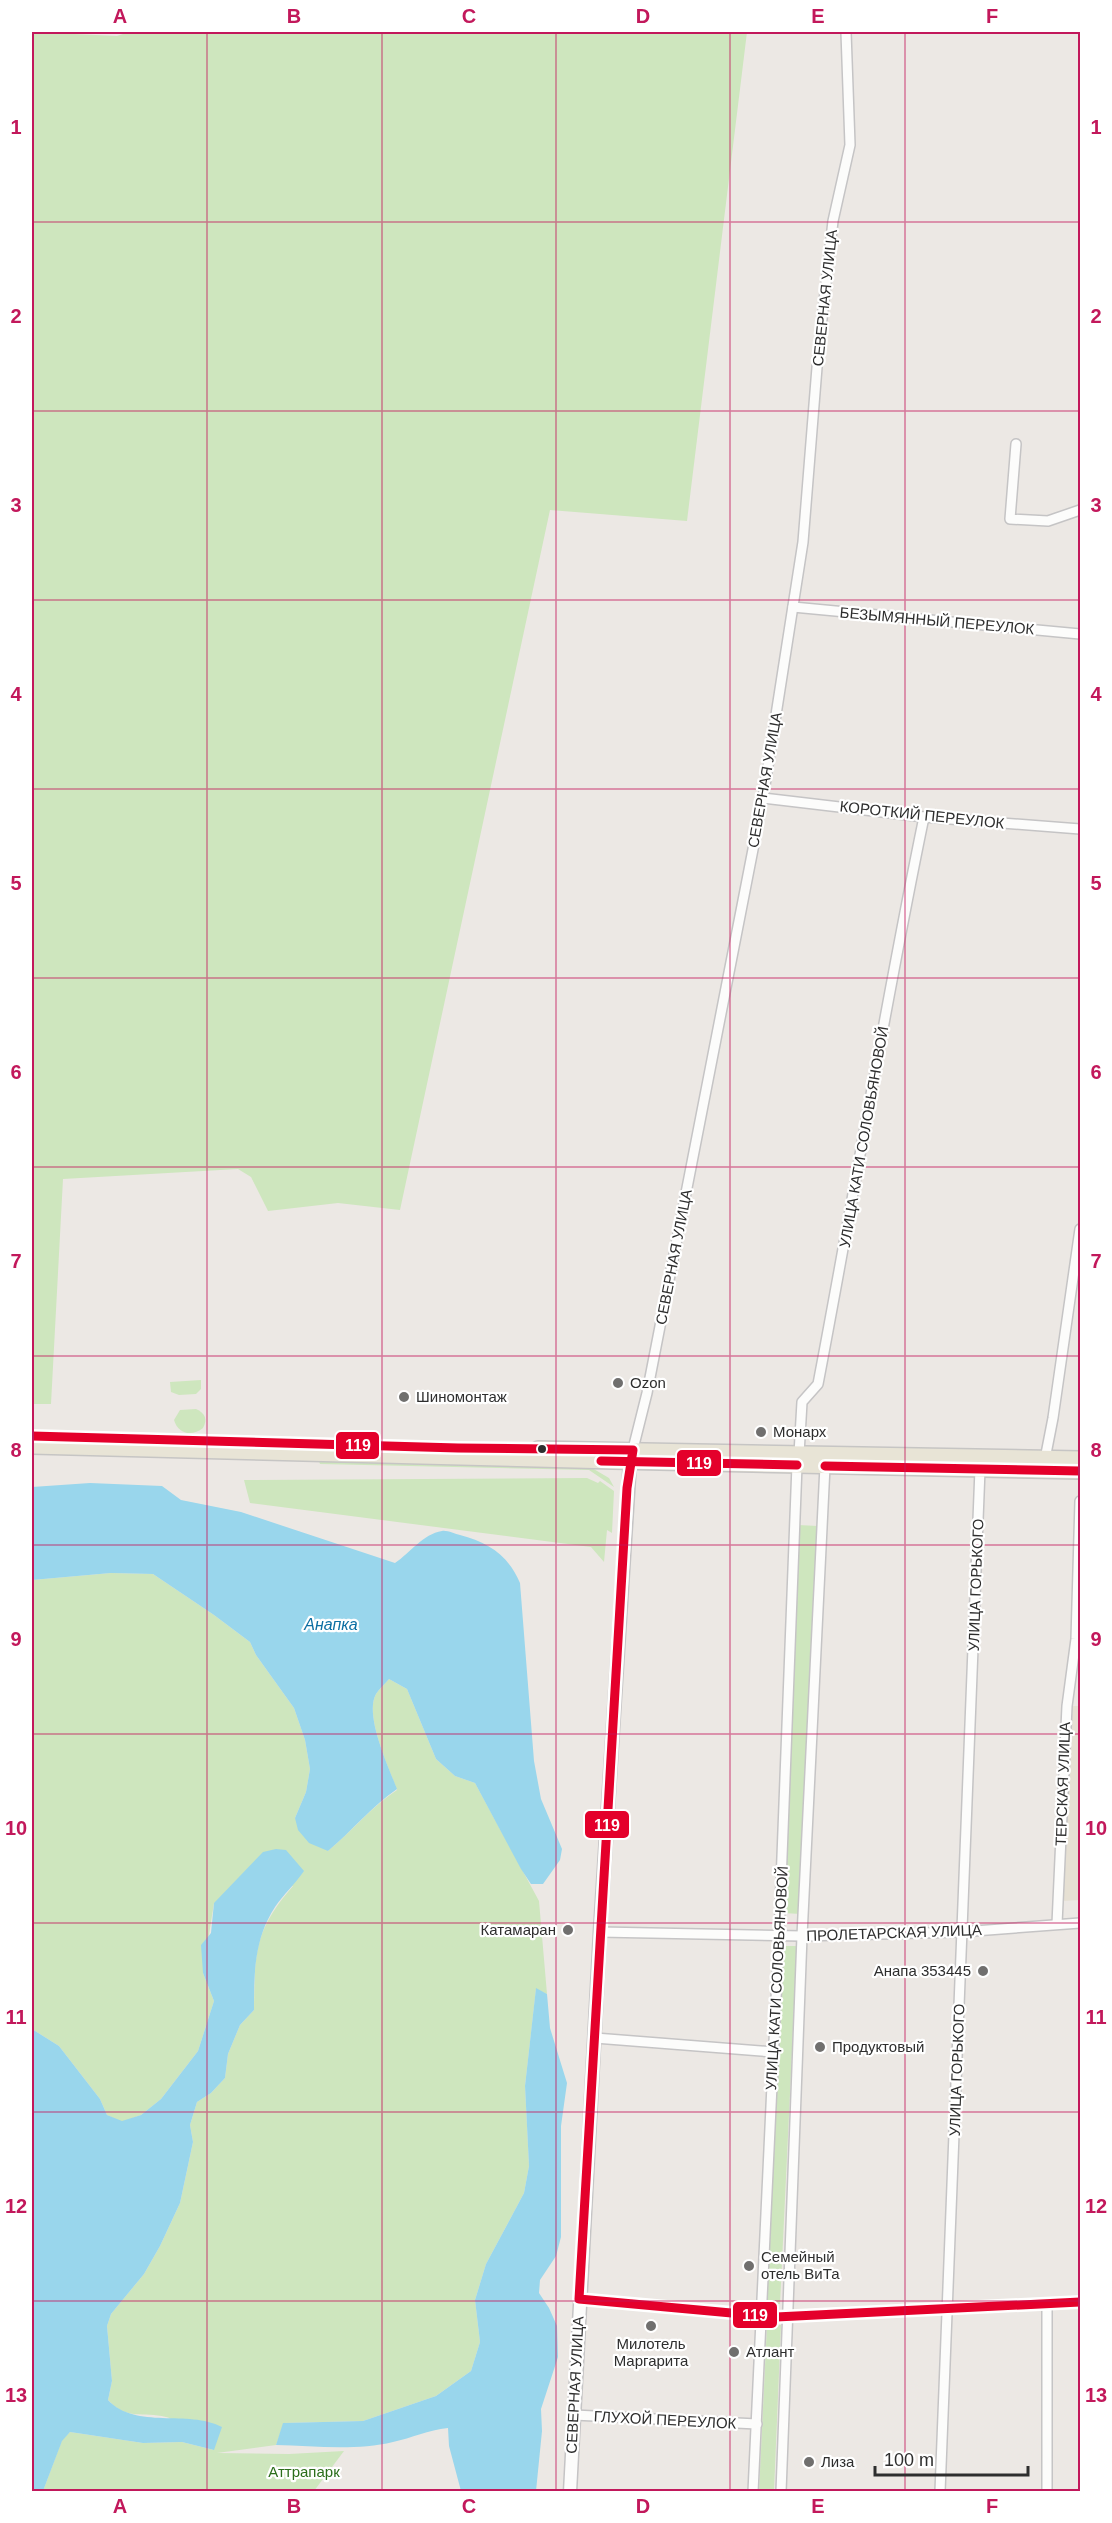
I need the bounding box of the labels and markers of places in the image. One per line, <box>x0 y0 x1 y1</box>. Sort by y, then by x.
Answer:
place label: Ozon <box>630 1374 666 1391</box>
marker: Ozon <box>611 1376 625 1390</box>
place label: Шиномонтаж <box>416 1388 507 1405</box>
marker: Шиномонтаж <box>397 1390 411 1404</box>
place label: Монарх <box>773 1423 827 1440</box>
marker: Монарх <box>754 1425 768 1439</box>
unlabelled marker <box>536 1443 548 1455</box>
place label: Катамаран <box>481 1921 556 1938</box>
marker: Катамаран <box>561 1923 575 1937</box>
place label: Анапа 353445 <box>874 1962 971 1979</box>
marker: Анапа 353445 <box>976 1964 990 1978</box>
place label: Продуктовый <box>832 2038 924 2055</box>
marker: Продуктовый <box>813 2040 827 2054</box>
place label: Семейный отель ВиТа <box>761 2248 840 2282</box>
marker: Семейный отель ВиТа <box>742 2259 756 2273</box>
marker: Милотель Маргарита <box>644 2319 658 2333</box>
place label: Милотель Маргарита <box>614 2335 689 2369</box>
place label: Атлант <box>746 2343 795 2360</box>
marker: Атлант <box>727 2345 741 2359</box>
place label: Лиза <box>821 2453 855 2470</box>
marker: Лиза <box>802 2455 816 2469</box>

